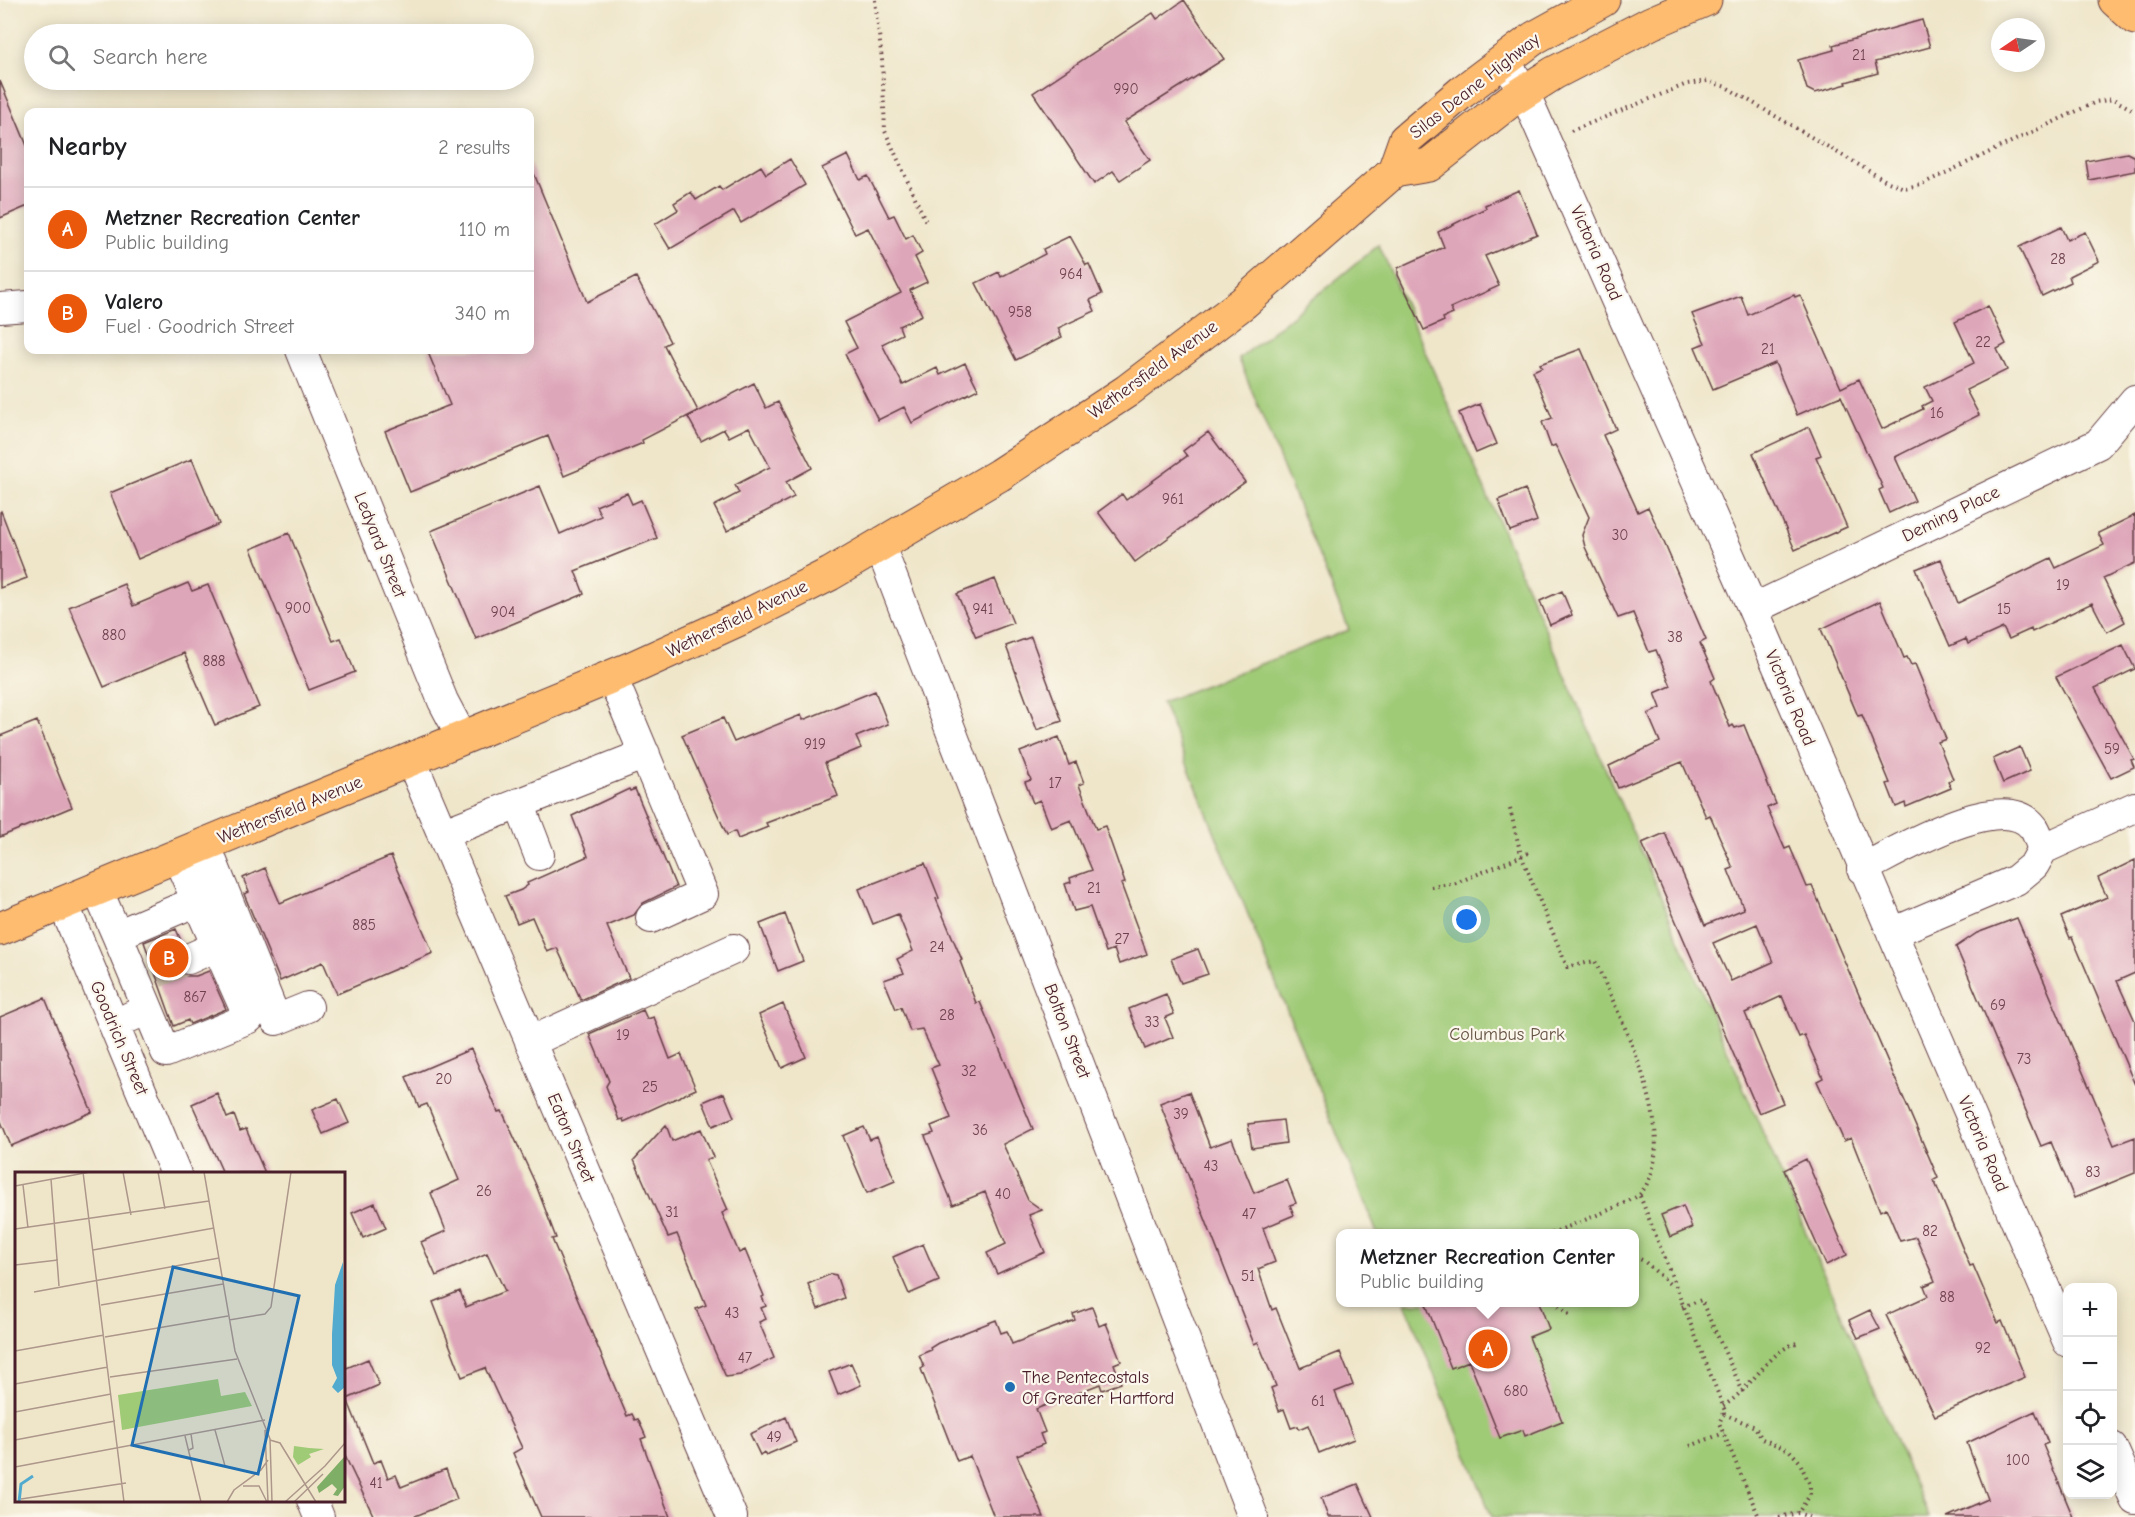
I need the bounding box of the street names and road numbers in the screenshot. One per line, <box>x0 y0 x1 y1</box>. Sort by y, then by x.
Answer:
street label: Silas Deane Highway <box>1406 28 1545 143</box>
street label: Victoria Road <box>1566 202 1626 304</box>
street label: Wethersfield Avenue <box>1084 316 1222 424</box>
street label: Deming Place <box>1899 481 2003 547</box>
street label: Ledyard Street <box>349 489 411 601</box>
street label: Wethersfield Avenue <box>663 576 811 662</box>
street label: Victoria Road <box>1760 647 1820 749</box>
street label: Wethersfield Avenue <box>214 771 366 849</box>
street label: Goodrich Street <box>85 978 153 1099</box>
street label: Bolton Street <box>1039 981 1095 1082</box>
street label: Eaton Street <box>543 1090 600 1187</box>
street label: Victoria Road <box>1953 1093 2013 1195</box>

